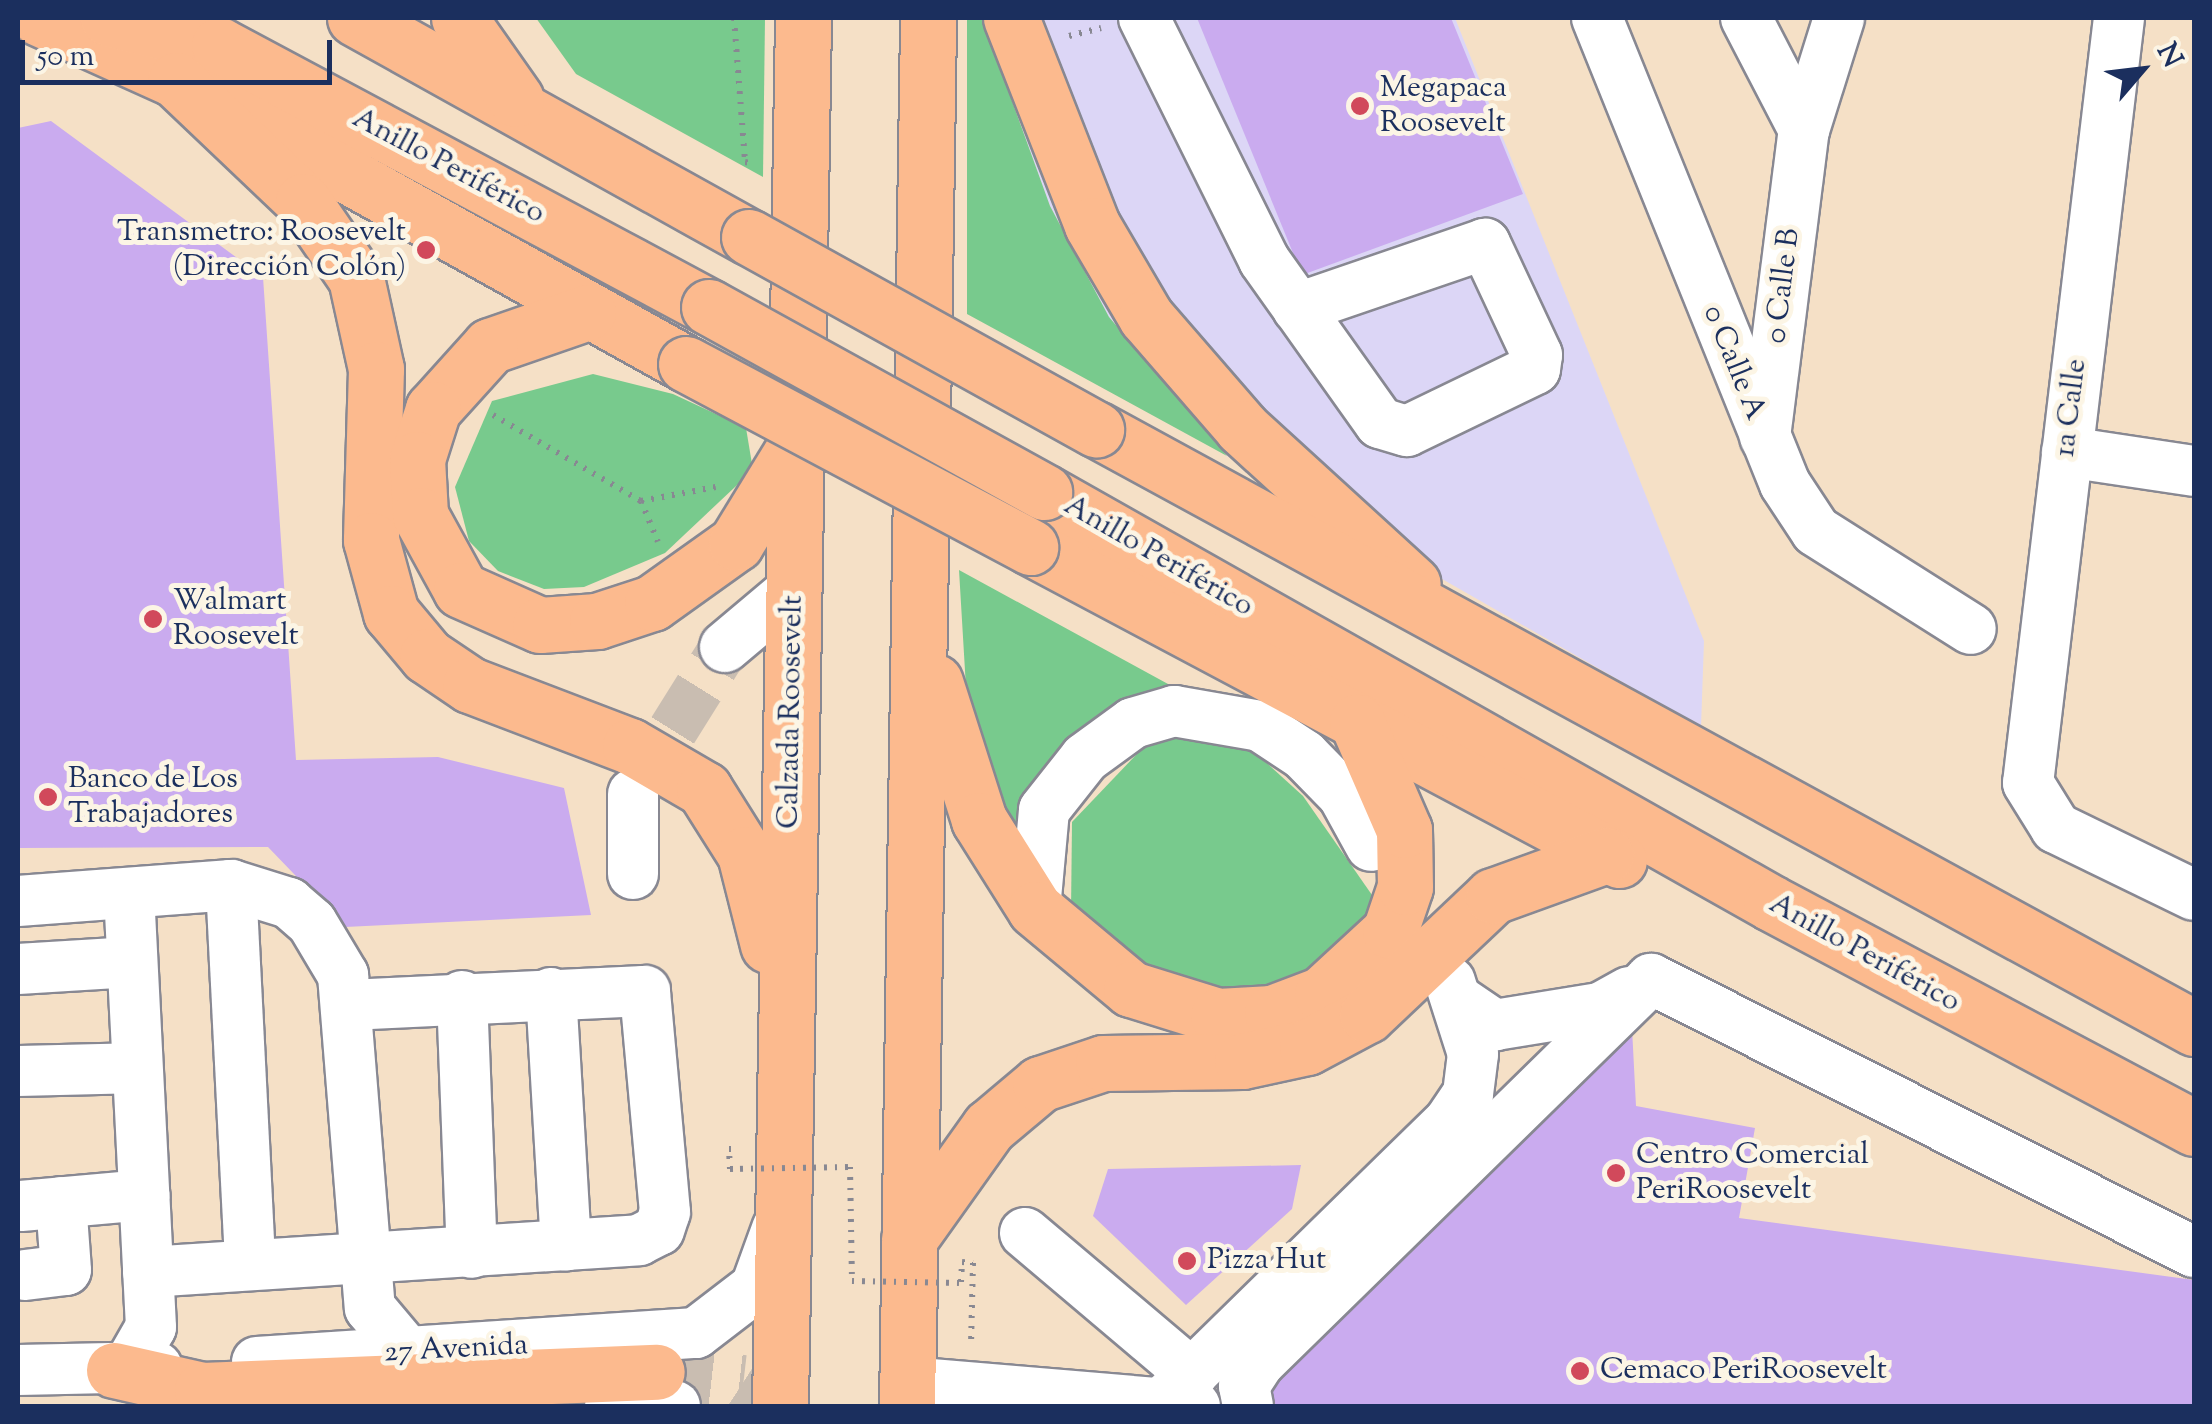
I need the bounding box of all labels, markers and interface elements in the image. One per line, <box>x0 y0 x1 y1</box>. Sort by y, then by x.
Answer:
scale bar <box>25 20 338 82</box>
north arrow <box>2092 20 2192 120</box>
text: 50 m <box>37 36 94 79</box>
text: N <box>2146 37 2191 75</box>
place label: Megapaca Roosevelt <box>1380 71 1507 142</box>
marker: Megapaca Roosevelt <box>1349 95 1371 117</box>
street label: Anillo Periférico <box>346 101 550 233</box>
place label: Transmetro: Roosevelt (Dirección Colón) <box>117 215 406 286</box>
street label: 0 Calle B <box>1759 226 1809 346</box>
marker: Transmetro: Roosevelt (Dirección Colón) <box>415 239 437 261</box>
street label: 0 Calle A <box>1694 300 1772 426</box>
street label: 1a Calle <box>2048 357 2096 459</box>
street label: Anillo Periférico <box>1057 488 1259 626</box>
place label: Walmart Roosevelt <box>173 584 299 654</box>
street label: Calzada Roosevelt <box>772 595 812 829</box>
marker: Walmart Roosevelt <box>142 608 164 630</box>
place label: Banco de Los Trabajadores <box>68 762 238 832</box>
marker: Banco de Los Trabajadores <box>37 786 59 808</box>
street label: Anillo Periférico <box>1762 887 1966 1021</box>
place label: Centro Comercial PeriRoosevelt <box>1636 1138 1869 1208</box>
marker: Centro Comercial PeriRoosevelt <box>1605 1162 1627 1184</box>
place label: Pizza Hut <box>1207 1243 1326 1279</box>
marker: Pizza Hut <box>1176 1250 1198 1272</box>
street label: 27 Avenida <box>383 1328 529 1372</box>
place label: Cemaco PeriRoosevelt <box>1600 1353 1887 1389</box>
marker: Cemaco PeriRoosevelt <box>1569 1360 1591 1382</box>

